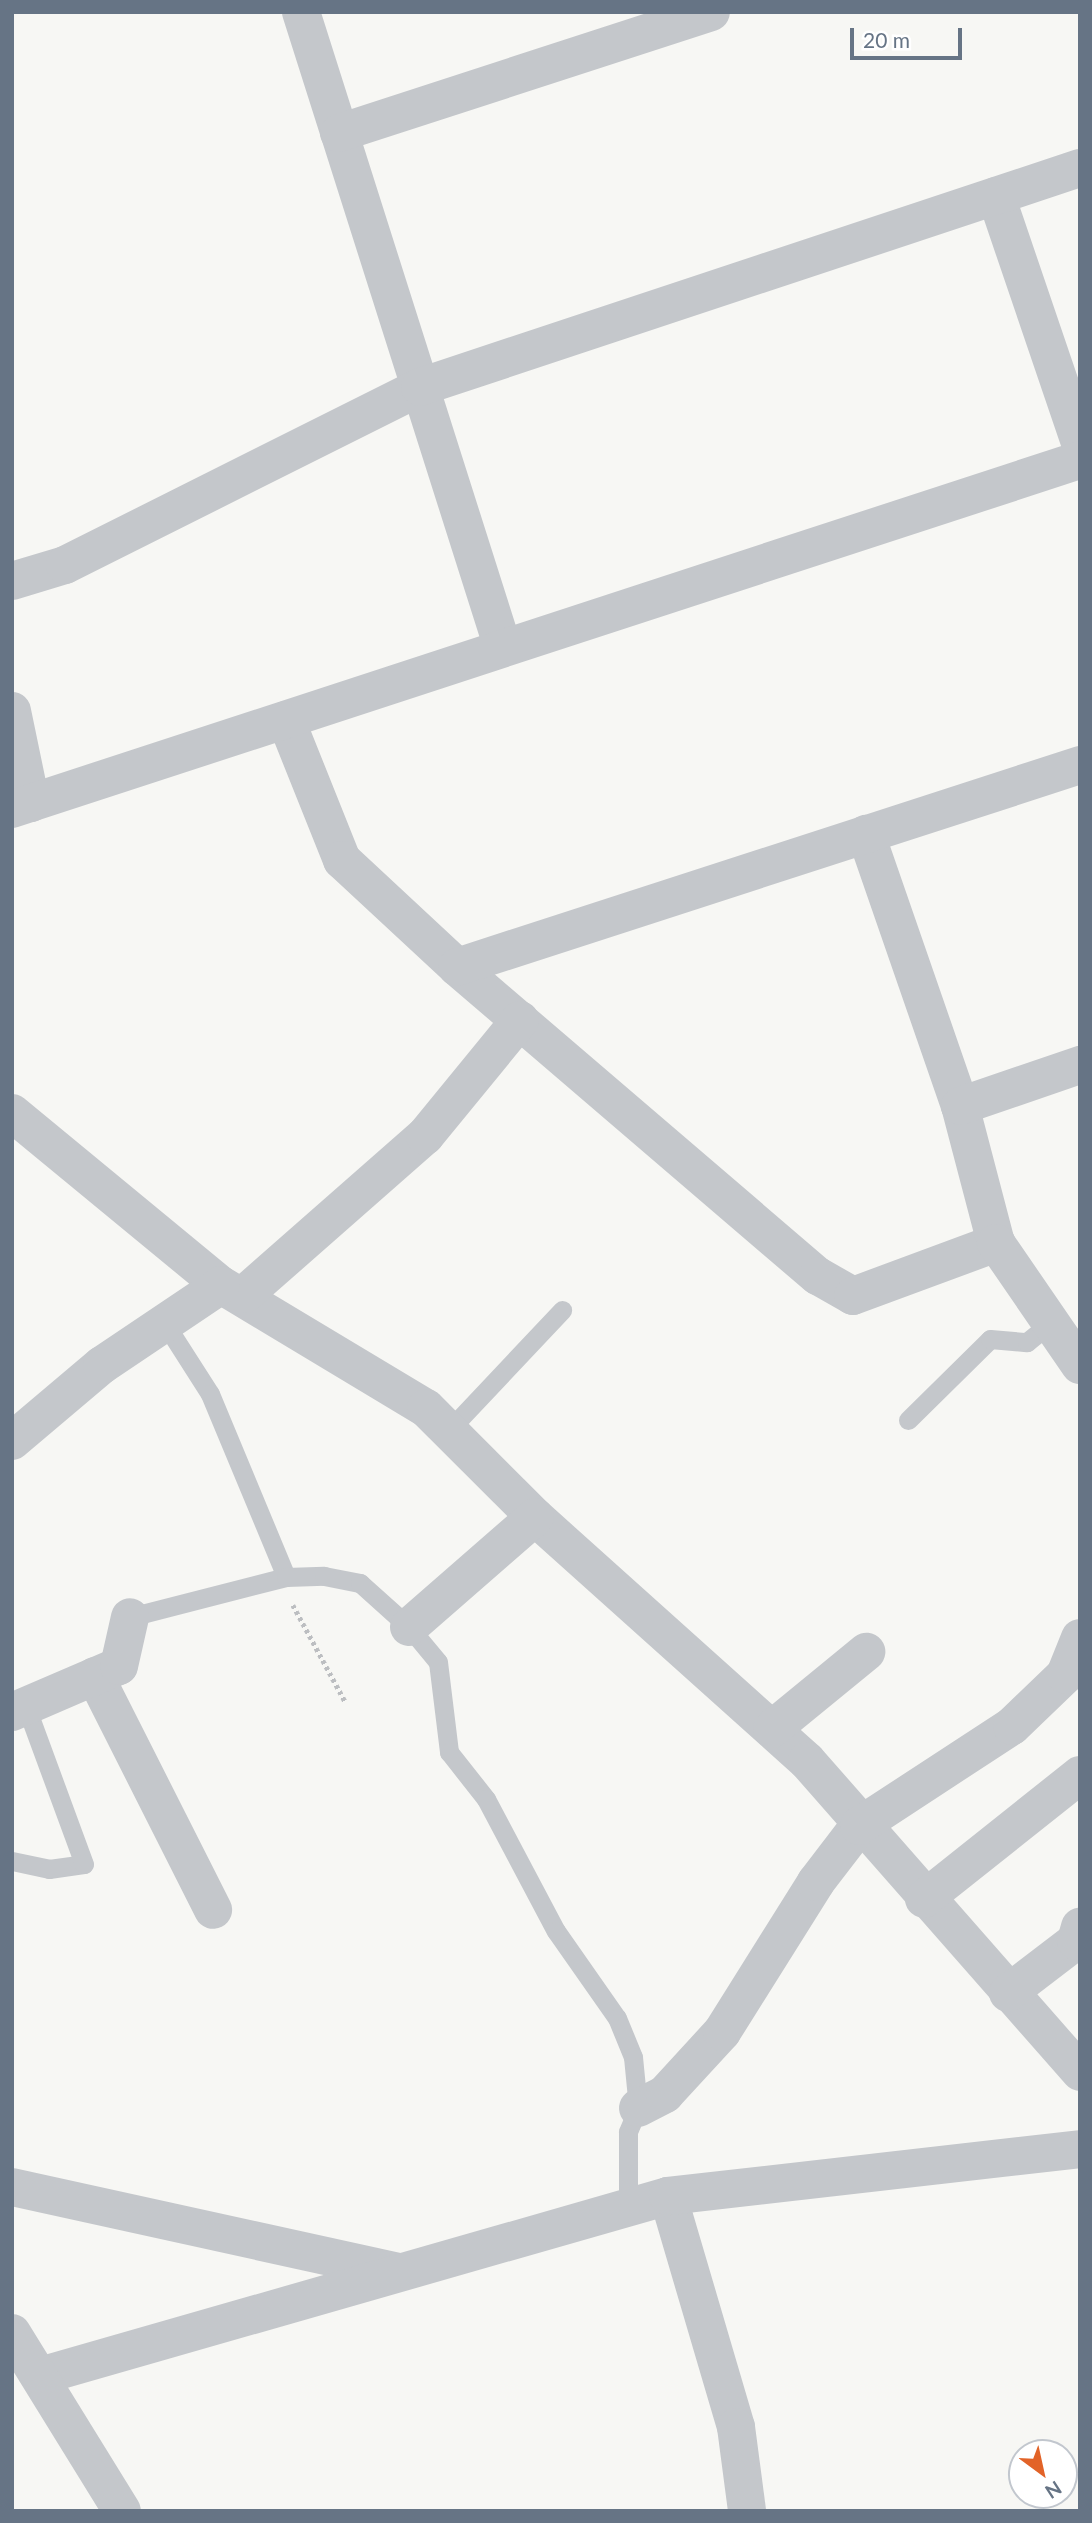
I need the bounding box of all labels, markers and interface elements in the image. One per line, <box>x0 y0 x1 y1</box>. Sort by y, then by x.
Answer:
scale bar <box>854 14 966 58</box>
text: 20 m <box>863 27 910 52</box>
north arrow <box>1008 2439 1078 2509</box>
text: N <box>1041 2477 1066 2504</box>

